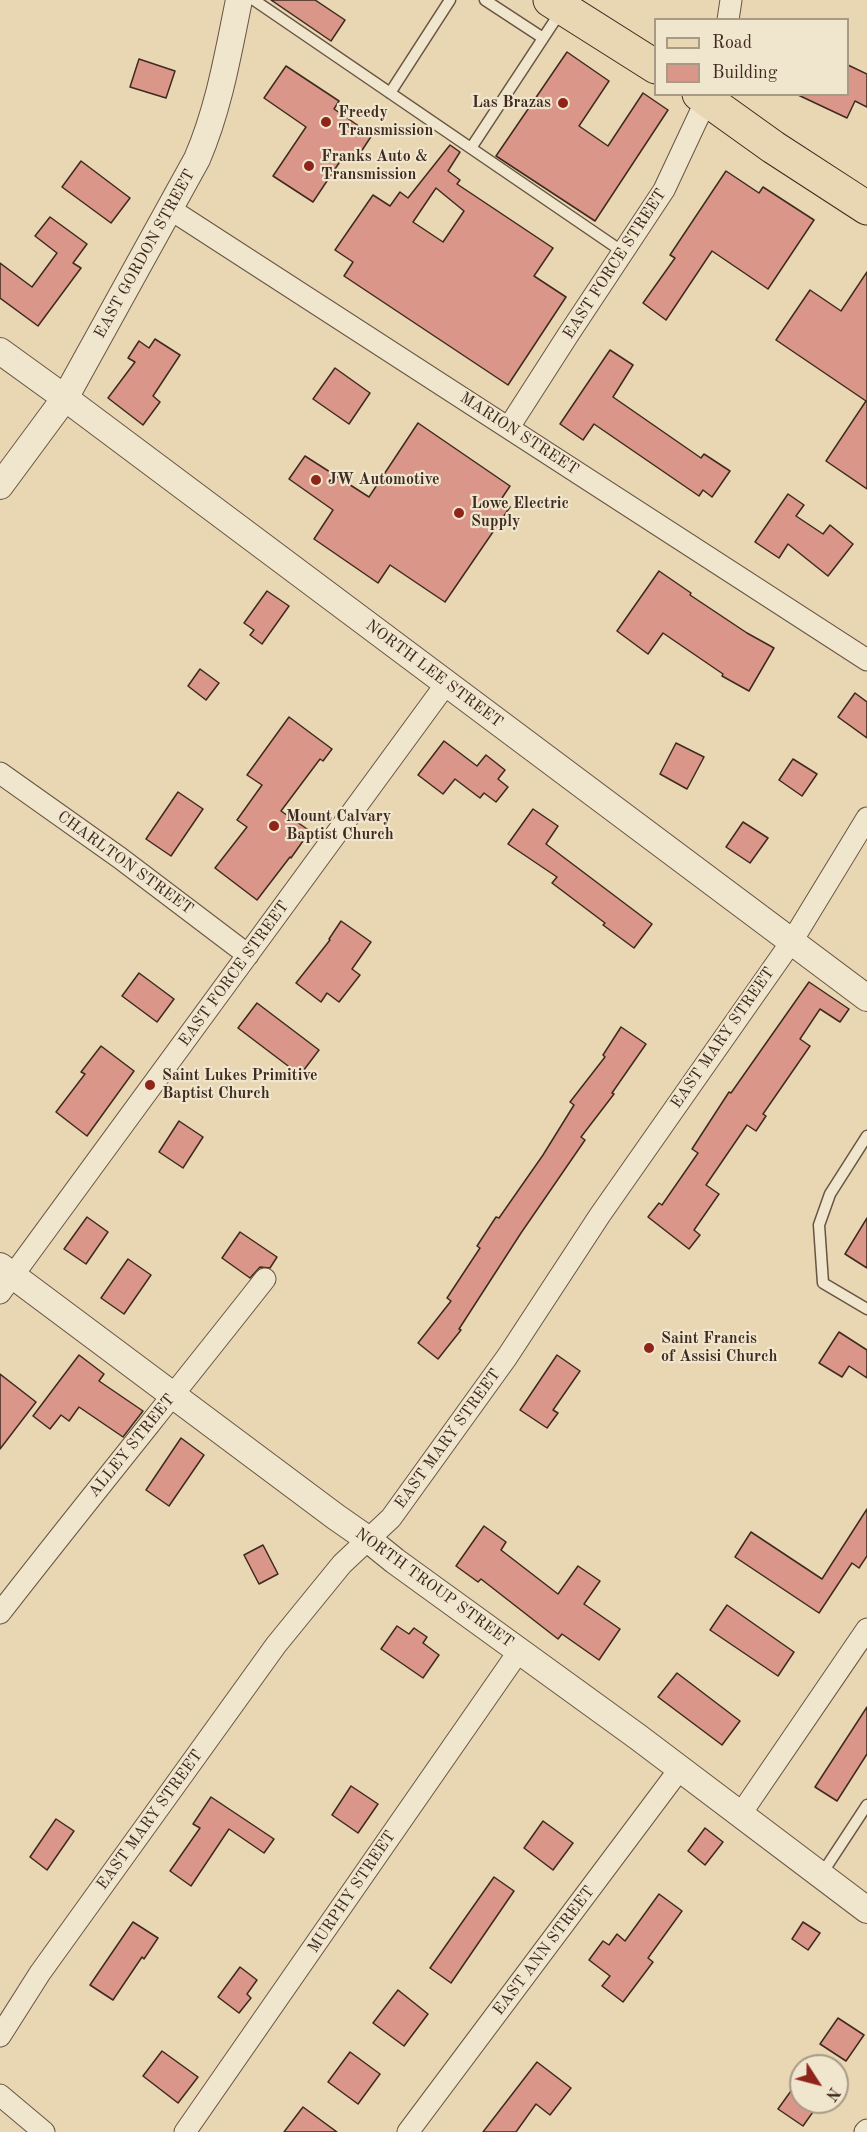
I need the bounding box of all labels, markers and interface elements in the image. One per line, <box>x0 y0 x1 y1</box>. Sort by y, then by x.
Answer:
legend <box>654 18 849 96</box>
text: Road <box>712 34 752 52</box>
text: Building <box>712 64 777 82</box>
place label: Las Brazas <box>472 93 551 113</box>
marker: Las Brazas <box>556 96 570 110</box>
place label: Freedy Transmission <box>338 103 433 141</box>
marker: Freedy Transmission <box>319 115 333 129</box>
place label: Franks Auto & Transmission <box>321 147 428 185</box>
marker: Franks Auto & Transmission <box>302 159 316 173</box>
street label: EAST GORDON STREET <box>91 166 199 342</box>
street label: EAST FORCE STREET <box>559 185 671 343</box>
street label: MARION STREET <box>456 388 582 480</box>
place label: JW Automotive <box>328 470 440 490</box>
marker: JW Automotive <box>309 473 323 487</box>
place label: Lowe Electric Supply <box>471 494 569 532</box>
marker: Lowe Electric Supply <box>452 506 466 520</box>
street label: NORTH LEE STREET <box>362 616 506 732</box>
street label: CHARLTON STREET <box>53 807 197 919</box>
place label: Mount Calvary Baptist Church <box>286 807 394 845</box>
marker: Mount Calvary Baptist Church <box>267 819 281 833</box>
street label: EAST FORCE STREET <box>175 898 293 1050</box>
street label: EAST MARY STREET <box>667 964 779 1112</box>
place label: Saint Lukes Primitive Baptist Church <box>162 1066 318 1104</box>
marker: Saint Lukes Primitive Baptist Church <box>143 1078 157 1092</box>
place label: Saint Francis of Assisi Church <box>661 1329 778 1367</box>
marker: Saint Francis of Assisi Church <box>642 1341 656 1355</box>
street label: EAST MARY STREET <box>391 1365 505 1513</box>
street label: ALLEY STREET <box>85 1391 179 1501</box>
street label: NORTH TROUP STREET <box>351 1524 517 1652</box>
street label: EAST MARY STREET <box>93 1746 207 1894</box>
street label: MURPHY STREET <box>304 1827 400 1957</box>
street label: EAST ANN STREET <box>489 1883 599 2019</box>
north arrow <box>789 2054 849 2114</box>
text: N <box>822 2084 842 2103</box>

